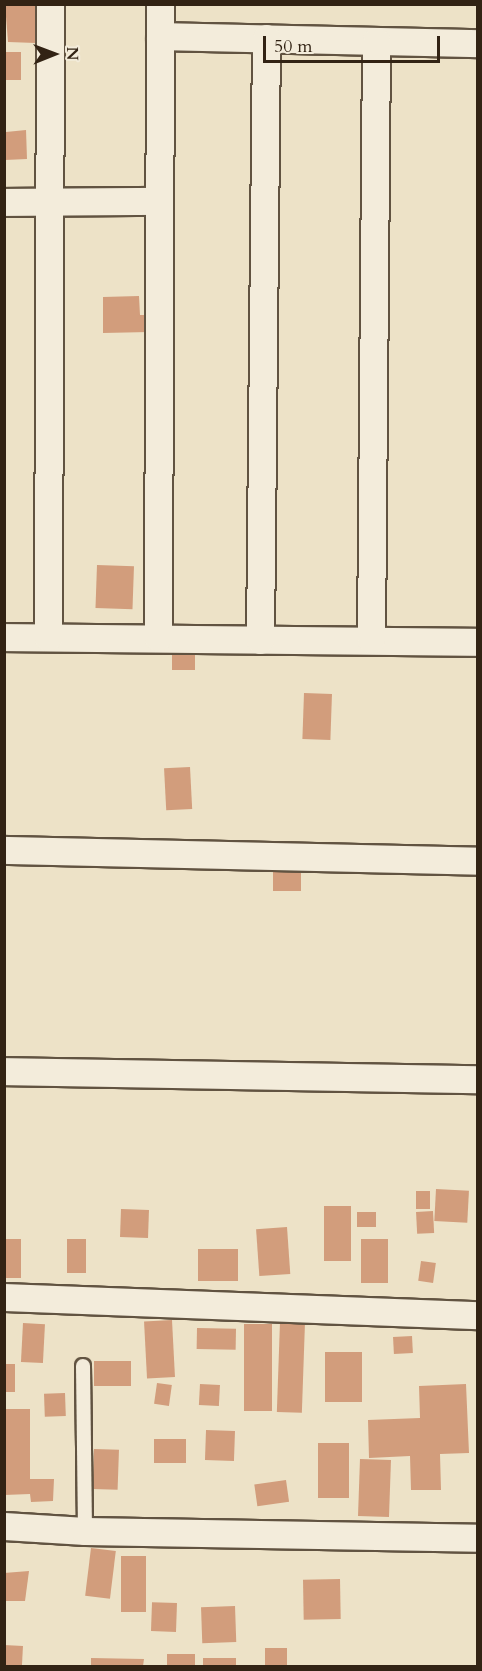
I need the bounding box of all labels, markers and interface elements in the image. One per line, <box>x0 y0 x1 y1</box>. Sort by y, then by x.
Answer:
north arrow <box>24 24 84 84</box>
scale bar <box>266 24 443 62</box>
text: 50 m <box>274 34 313 59</box>
text: N <box>61 47 83 61</box>

